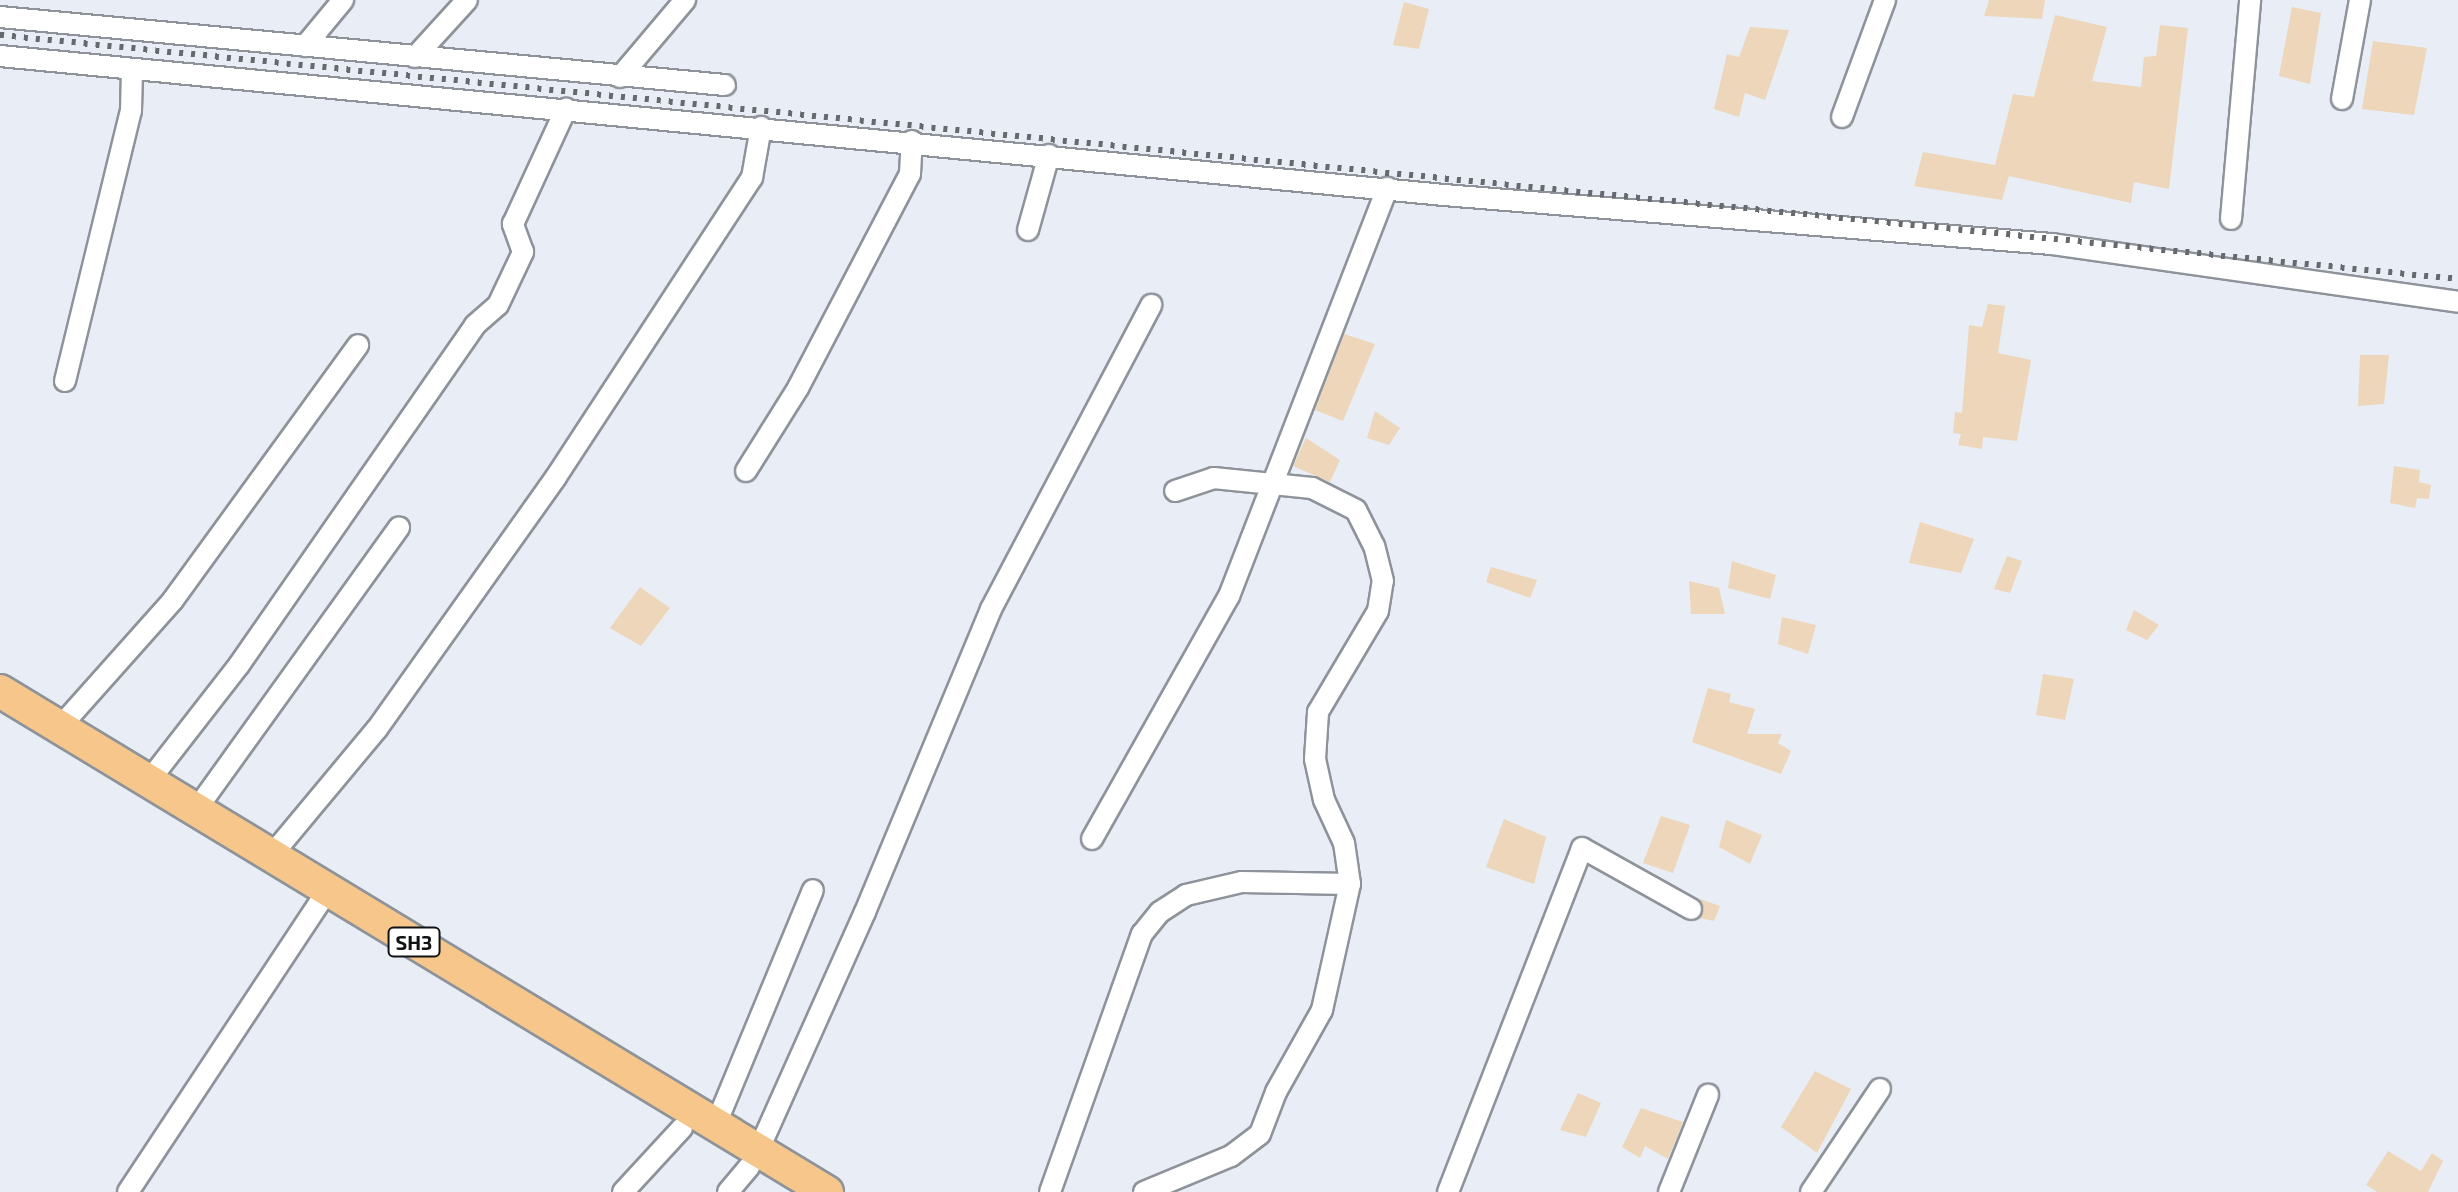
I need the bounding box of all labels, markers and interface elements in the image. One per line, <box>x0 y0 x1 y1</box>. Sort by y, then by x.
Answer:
road number: SH3 <box>386 926 442 958</box>

